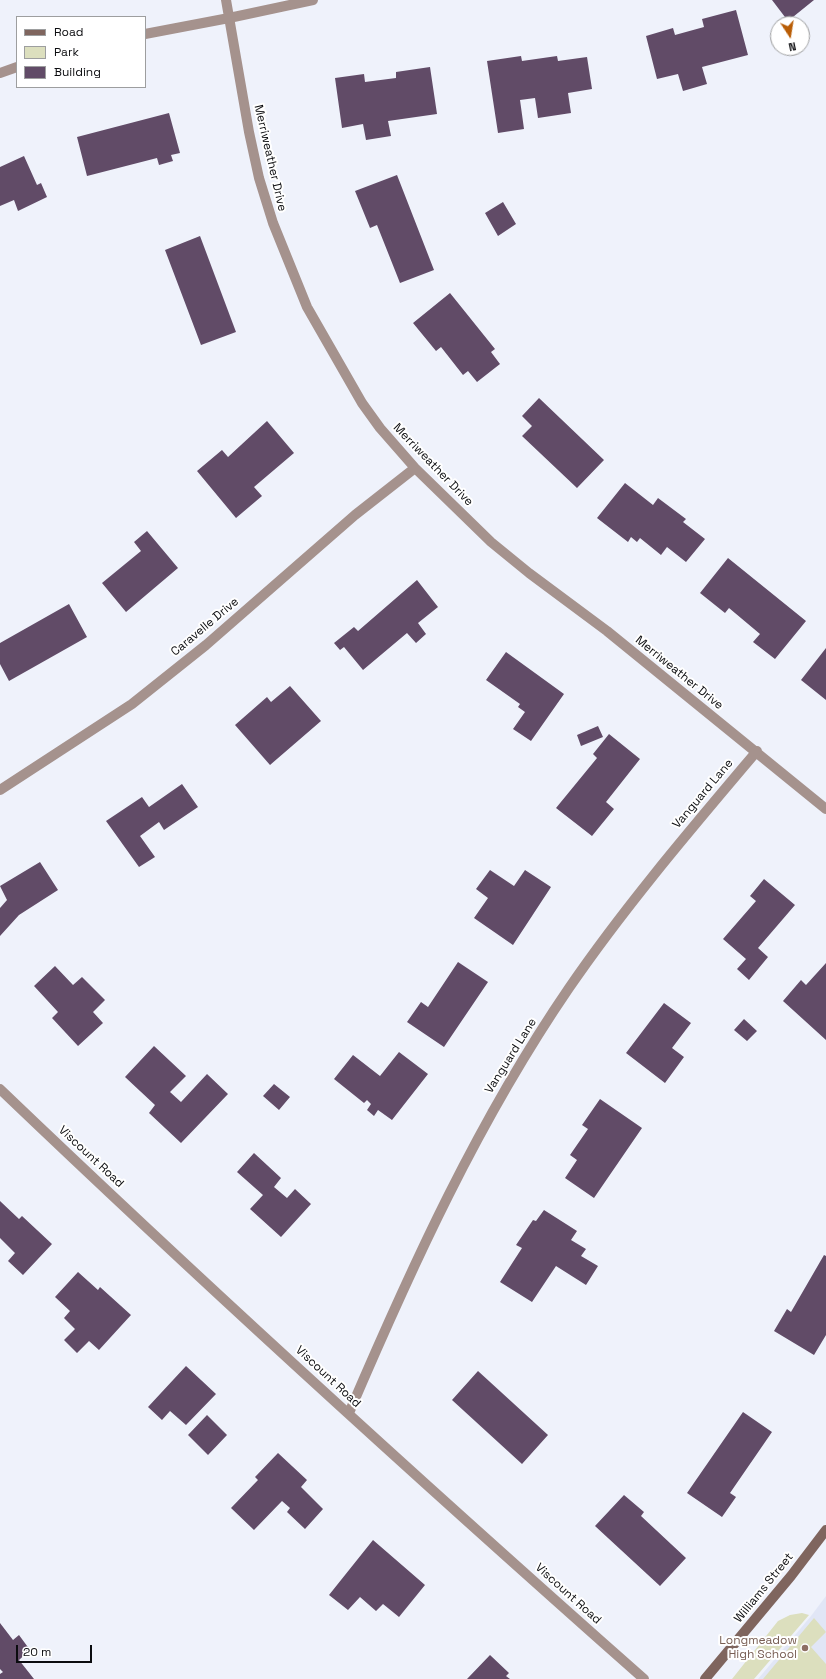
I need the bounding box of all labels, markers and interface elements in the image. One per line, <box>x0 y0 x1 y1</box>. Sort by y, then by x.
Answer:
legend <box>16 16 146 88</box>
north arrow <box>770 16 810 56</box>
text: Road <box>54 24 83 40</box>
text: N <box>787 39 797 54</box>
text: Park <box>54 44 79 60</box>
text: Building <box>54 64 101 80</box>
street label: Merriweather Drive <box>251 103 289 213</box>
street label: Merriweather Drive <box>390 421 476 509</box>
street label: Caravelle Drive <box>168 595 242 659</box>
street label: Merriweather Drive <box>632 633 726 713</box>
street label: Vanguard Lane <box>670 756 736 832</box>
street label: Vanguard Lane <box>482 1016 540 1096</box>
street label: Viscount Road <box>55 1123 127 1191</box>
street label: Viscount Road <box>292 1343 364 1411</box>
street label: Williams Street <box>731 1550 797 1626</box>
street label: Viscount Road <box>532 1561 604 1627</box>
place label: Longmeadow High School <box>719 1634 797 1662</box>
scale bar <box>18 1637 94 1663</box>
marker: Longmeadow High School <box>800 1643 810 1653</box>
text: 20 m <box>23 1644 51 1660</box>

